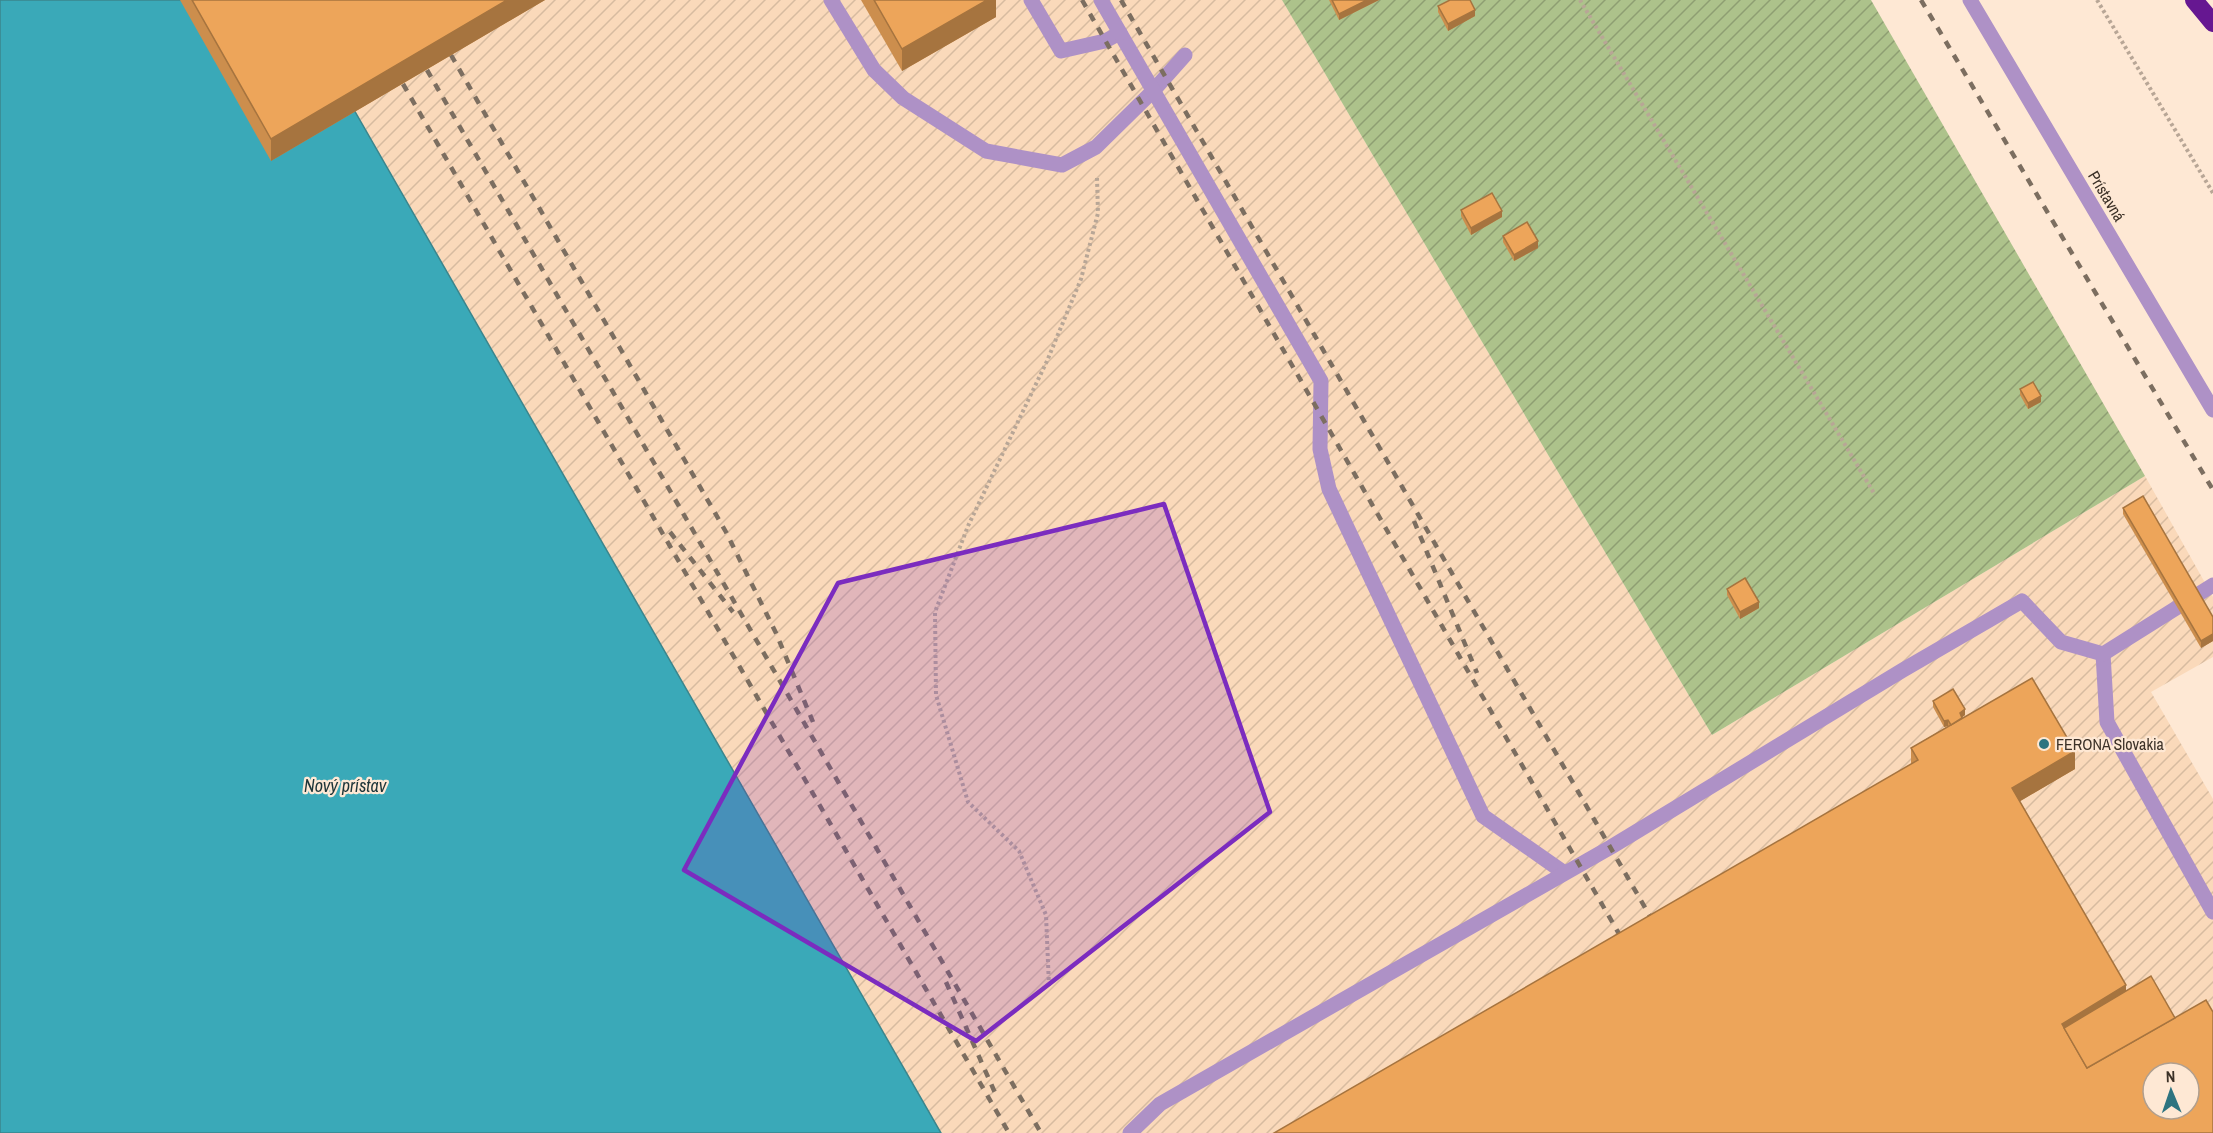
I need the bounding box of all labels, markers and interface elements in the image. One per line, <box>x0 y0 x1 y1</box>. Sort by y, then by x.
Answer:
street label: Prístavná <box>2083 167 2131 226</box>
place label: FERONA Slovakia <box>2056 733 2165 755</box>
marker: FERONA Slovakia <box>2037 737 2051 751</box>
water label: Nový prístav <box>304 773 388 798</box>
north arrow <box>2141 1061 2201 1121</box>
text: N <box>2165 1065 2176 1087</box>

